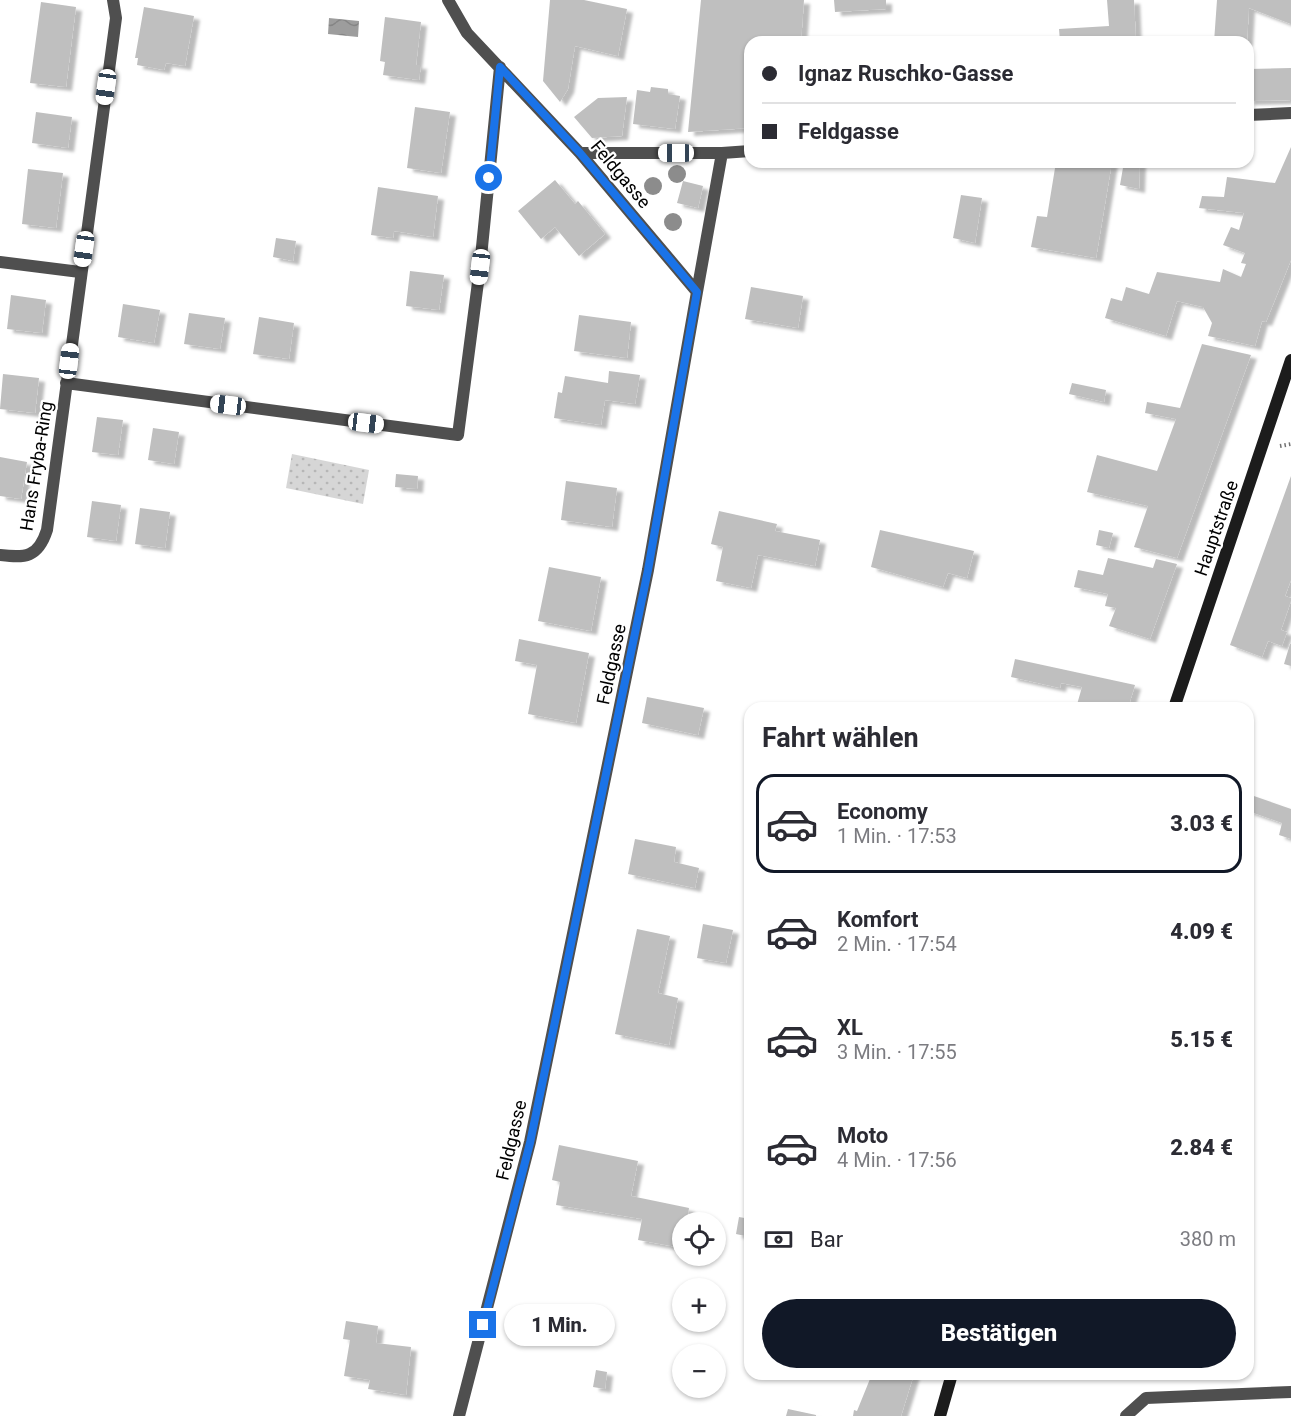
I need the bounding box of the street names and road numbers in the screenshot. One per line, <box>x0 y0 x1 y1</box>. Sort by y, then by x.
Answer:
street label: Feldgasse <box>587 136 655 212</box>
street label: Hans Fryba-Ring <box>15 400 57 532</box>
street label: Hauptstraße <box>1190 478 1242 578</box>
street label: Feldgasse <box>592 622 630 706</box>
street label: Feldgasse <box>492 1098 530 1182</box>

